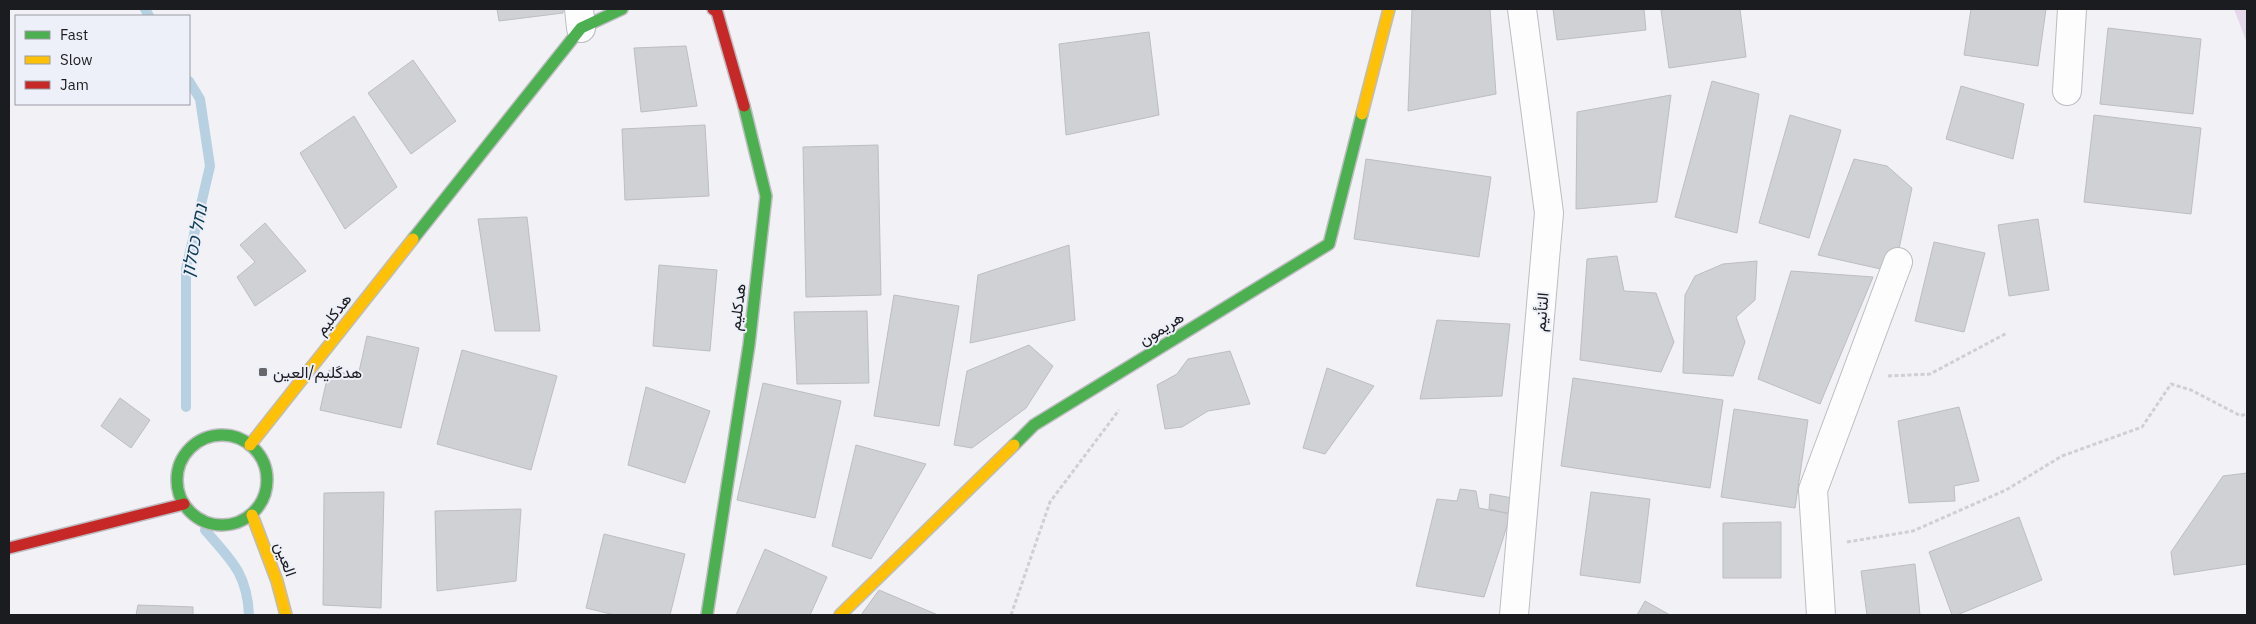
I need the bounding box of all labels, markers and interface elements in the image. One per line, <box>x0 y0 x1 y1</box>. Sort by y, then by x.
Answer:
legend <box>15 15 190 105</box>
text: Fast <box>60 25 88 44</box>
text: Slow <box>60 50 93 69</box>
text: Jam <box>60 75 89 94</box>
water label: נחל כסלון <box>176 202 213 279</box>
street label: هدكليم <box>724 282 751 332</box>
street label: هدكليم <box>310 289 356 340</box>
street label: التأنيم <box>1529 292 1554 332</box>
street label: هريمون <box>1135 306 1188 350</box>
place label: هدكَليم/العين <box>273 362 362 383</box>
marker: هدكَليم/العين <box>257 366 269 378</box>
street label: العين <box>270 539 301 579</box>

